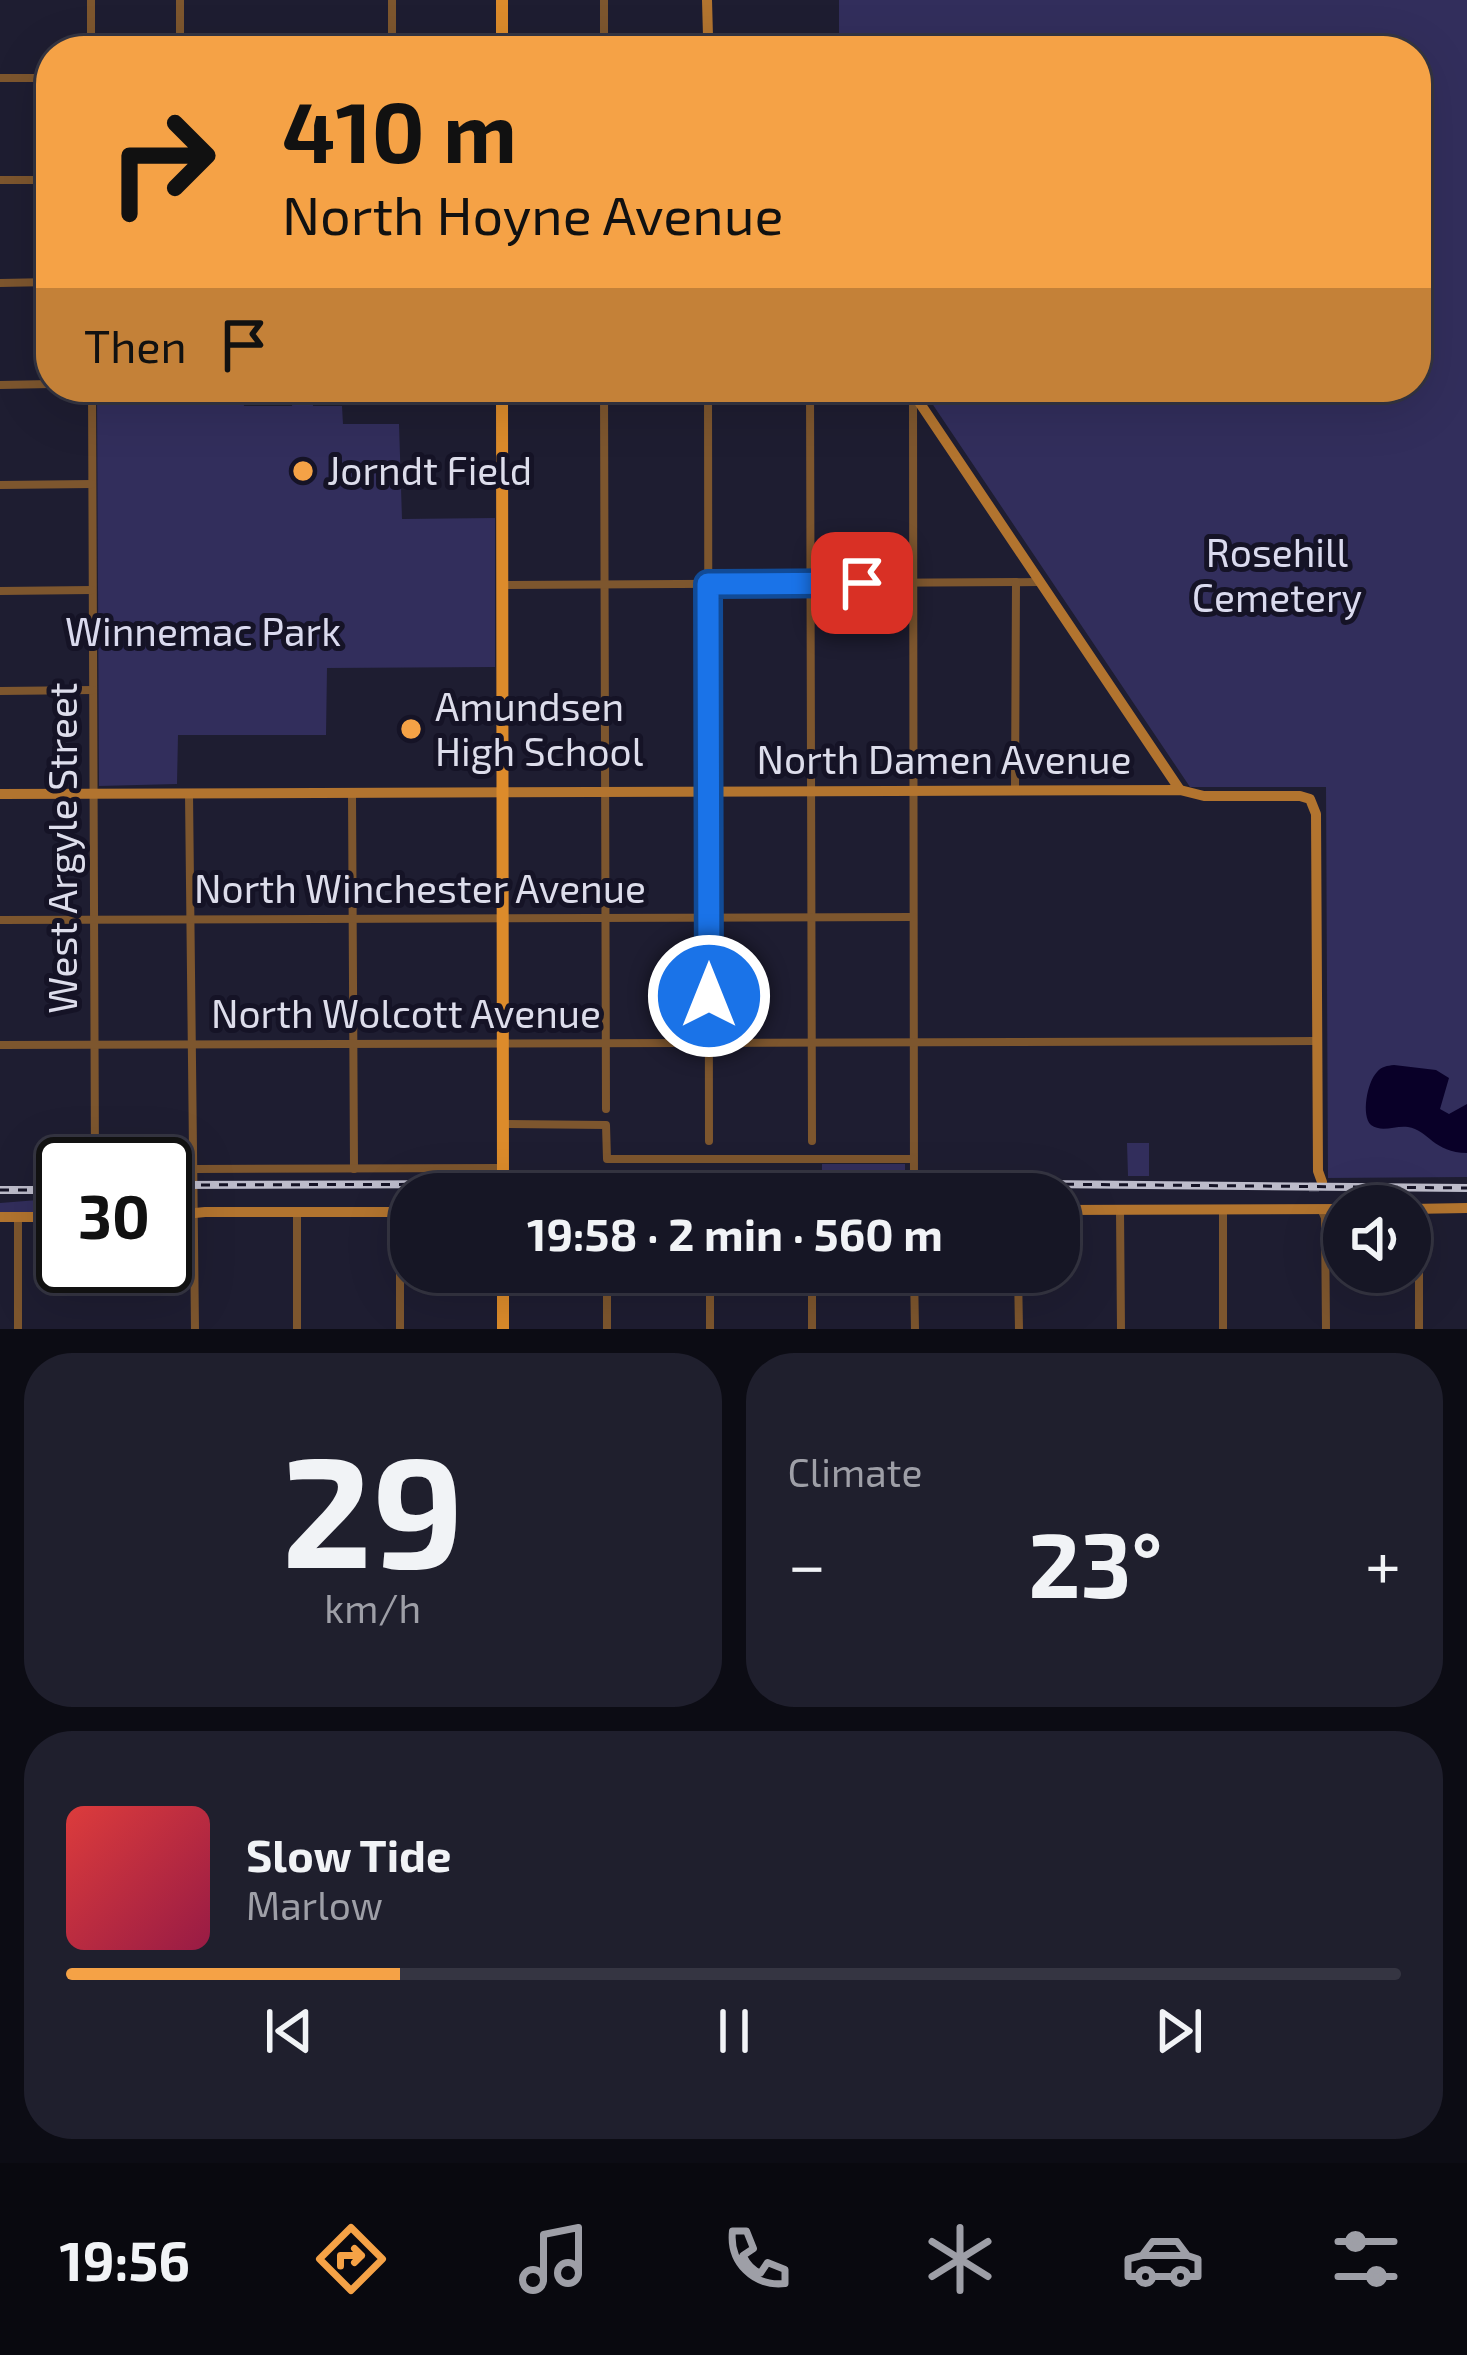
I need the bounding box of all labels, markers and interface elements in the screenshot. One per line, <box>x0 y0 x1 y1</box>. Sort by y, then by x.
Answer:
text: 410 m <box>282 79 517 180</box>
icon: right <box>84 84 240 240</box>
text: North Hoyne Avenue <box>282 181 783 246</box>
icon: arrive <box>211 312 277 378</box>
text: Then <box>84 318 187 372</box>
place label: Jorndt Field <box>327 446 532 493</box>
marker: Jorndt Field <box>290 458 316 484</box>
park label: Rosehill Cemetery <box>1192 528 1362 620</box>
pin <box>811 532 913 634</box>
icon: arrive <box>829 550 895 616</box>
park label: Winnemac Park <box>65 607 341 654</box>
street label: West Argyle Street <box>38 682 85 1014</box>
place label: Amundsen High School <box>435 682 644 774</box>
marker: Amundsen High School <box>398 716 424 742</box>
street label: North Damen Avenue <box>756 735 1132 782</box>
street label: North Winchester Avenue <box>194 864 646 911</box>
position arrow <box>646 933 772 1059</box>
street label: North Wolcott Avenue <box>211 989 601 1036</box>
speed limit sign: 30 <box>36 1137 192 1293</box>
map controls <box>1323 1185 1431 1293</box>
button: sound <box>1323 1185 1431 1293</box>
text: 19:58 · 2 min · 560 m <box>527 1206 943 1260</box>
text: 29 <box>281 1412 464 1599</box>
text: Climate <box>788 1448 922 1495</box>
text: 23° <box>1028 1508 1163 1616</box>
text: − <box>788 1523 826 1602</box>
text: + <box>1365 1523 1401 1602</box>
text: km/h <box>324 1584 421 1631</box>
text: Slow Tide <box>246 1827 451 1881</box>
text: Marlow <box>246 1881 383 1928</box>
icon: previous <box>256 1998 322 2064</box>
icon: pause <box>701 1998 767 2064</box>
icon: next <box>1146 1998 1212 2064</box>
icon: directions <box>309 2217 393 2301</box>
icon: music <box>512 2217 596 2301</box>
icon: phone <box>715 2217 799 2301</box>
icon: climate <box>918 2217 1002 2301</box>
icon: car <box>1121 2217 1205 2301</box>
icon: filters <box>1324 2217 1408 2301</box>
text: 19:56 <box>59 2227 190 2292</box>

